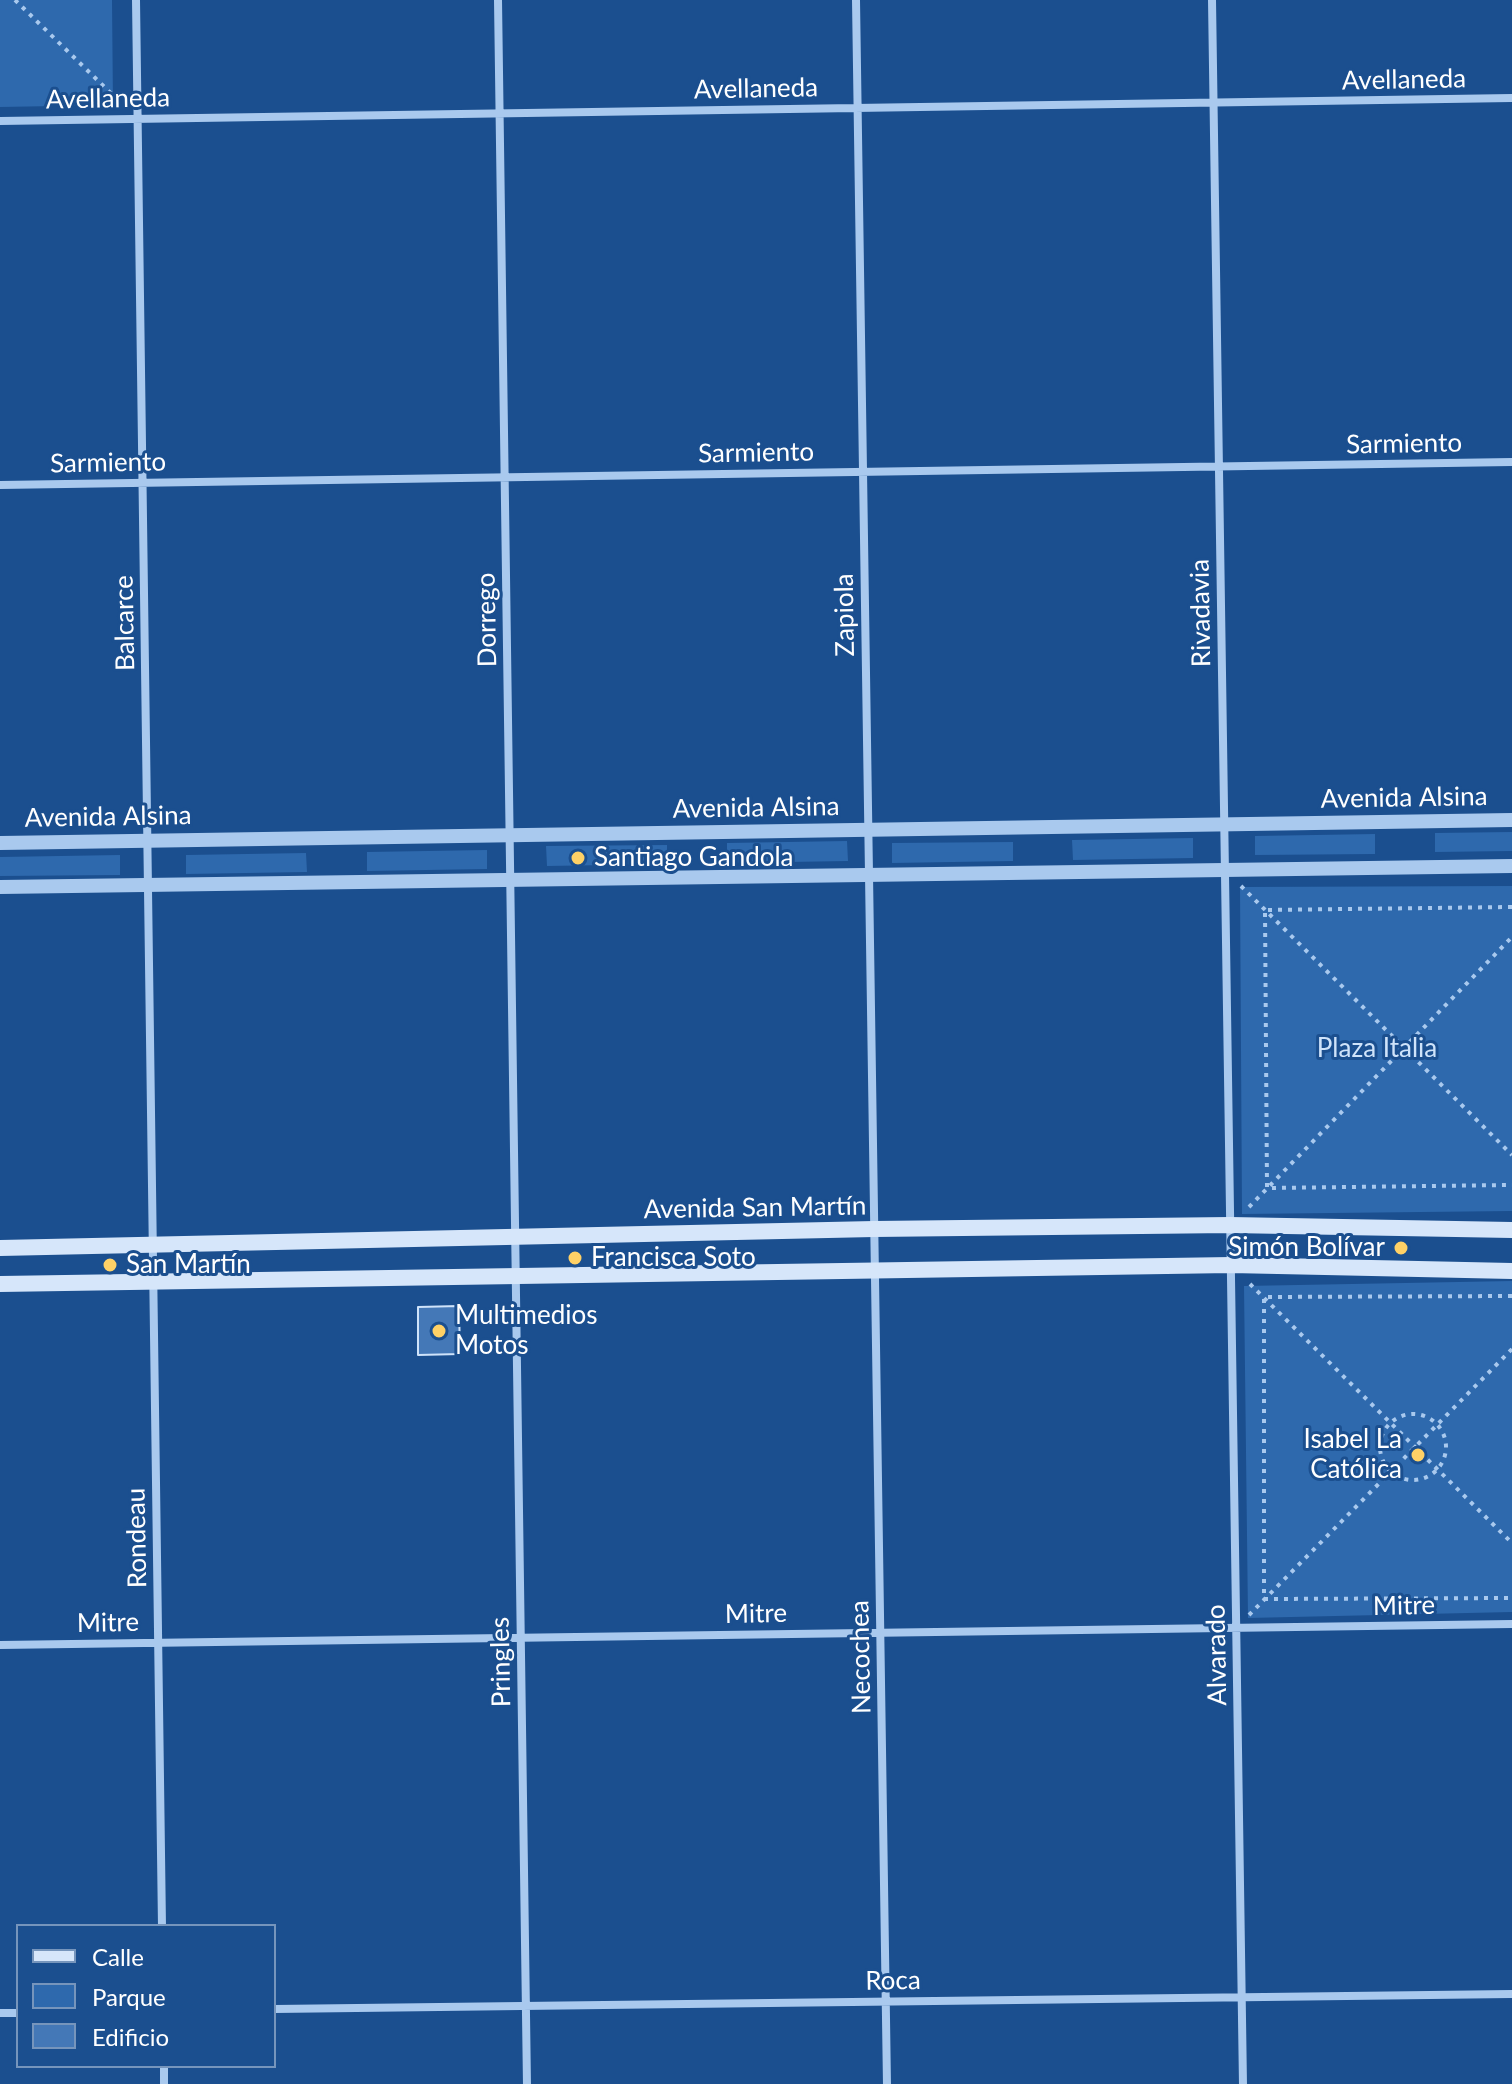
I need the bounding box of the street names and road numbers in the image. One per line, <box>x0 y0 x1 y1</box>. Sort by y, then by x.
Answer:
street label: Avellaneda <box>1342 63 1466 97</box>
street label: Avellaneda <box>694 72 818 106</box>
street label: Avellaneda <box>46 82 170 116</box>
street label: Sarmiento <box>1346 427 1462 461</box>
street label: Sarmiento <box>698 436 814 470</box>
street label: Sarmiento <box>50 446 166 480</box>
street label: Rivadavia <box>1184 559 1218 667</box>
street label: Dorrego <box>471 572 503 668</box>
street label: Zapiola <box>829 573 861 657</box>
street label: Balcarce <box>109 575 141 671</box>
street label: Avenida Alsina <box>1320 781 1488 815</box>
street label: Avenida Alsina <box>672 791 840 825</box>
street label: Avenida Alsina <box>24 800 192 834</box>
street label: Avenida San Martín <box>643 1190 867 1226</box>
street label: Rondeau <box>121 1488 153 1588</box>
street label: Mitre <box>1373 1590 1435 1622</box>
street label: Mitre <box>725 1598 787 1630</box>
street label: Necochea <box>844 1600 878 1714</box>
street label: Alvarado <box>1201 1604 1233 1706</box>
street label: Mitre <box>77 1607 139 1639</box>
street label: Pringles <box>485 1617 517 1707</box>
street label: Roca <box>865 1965 921 1997</box>

